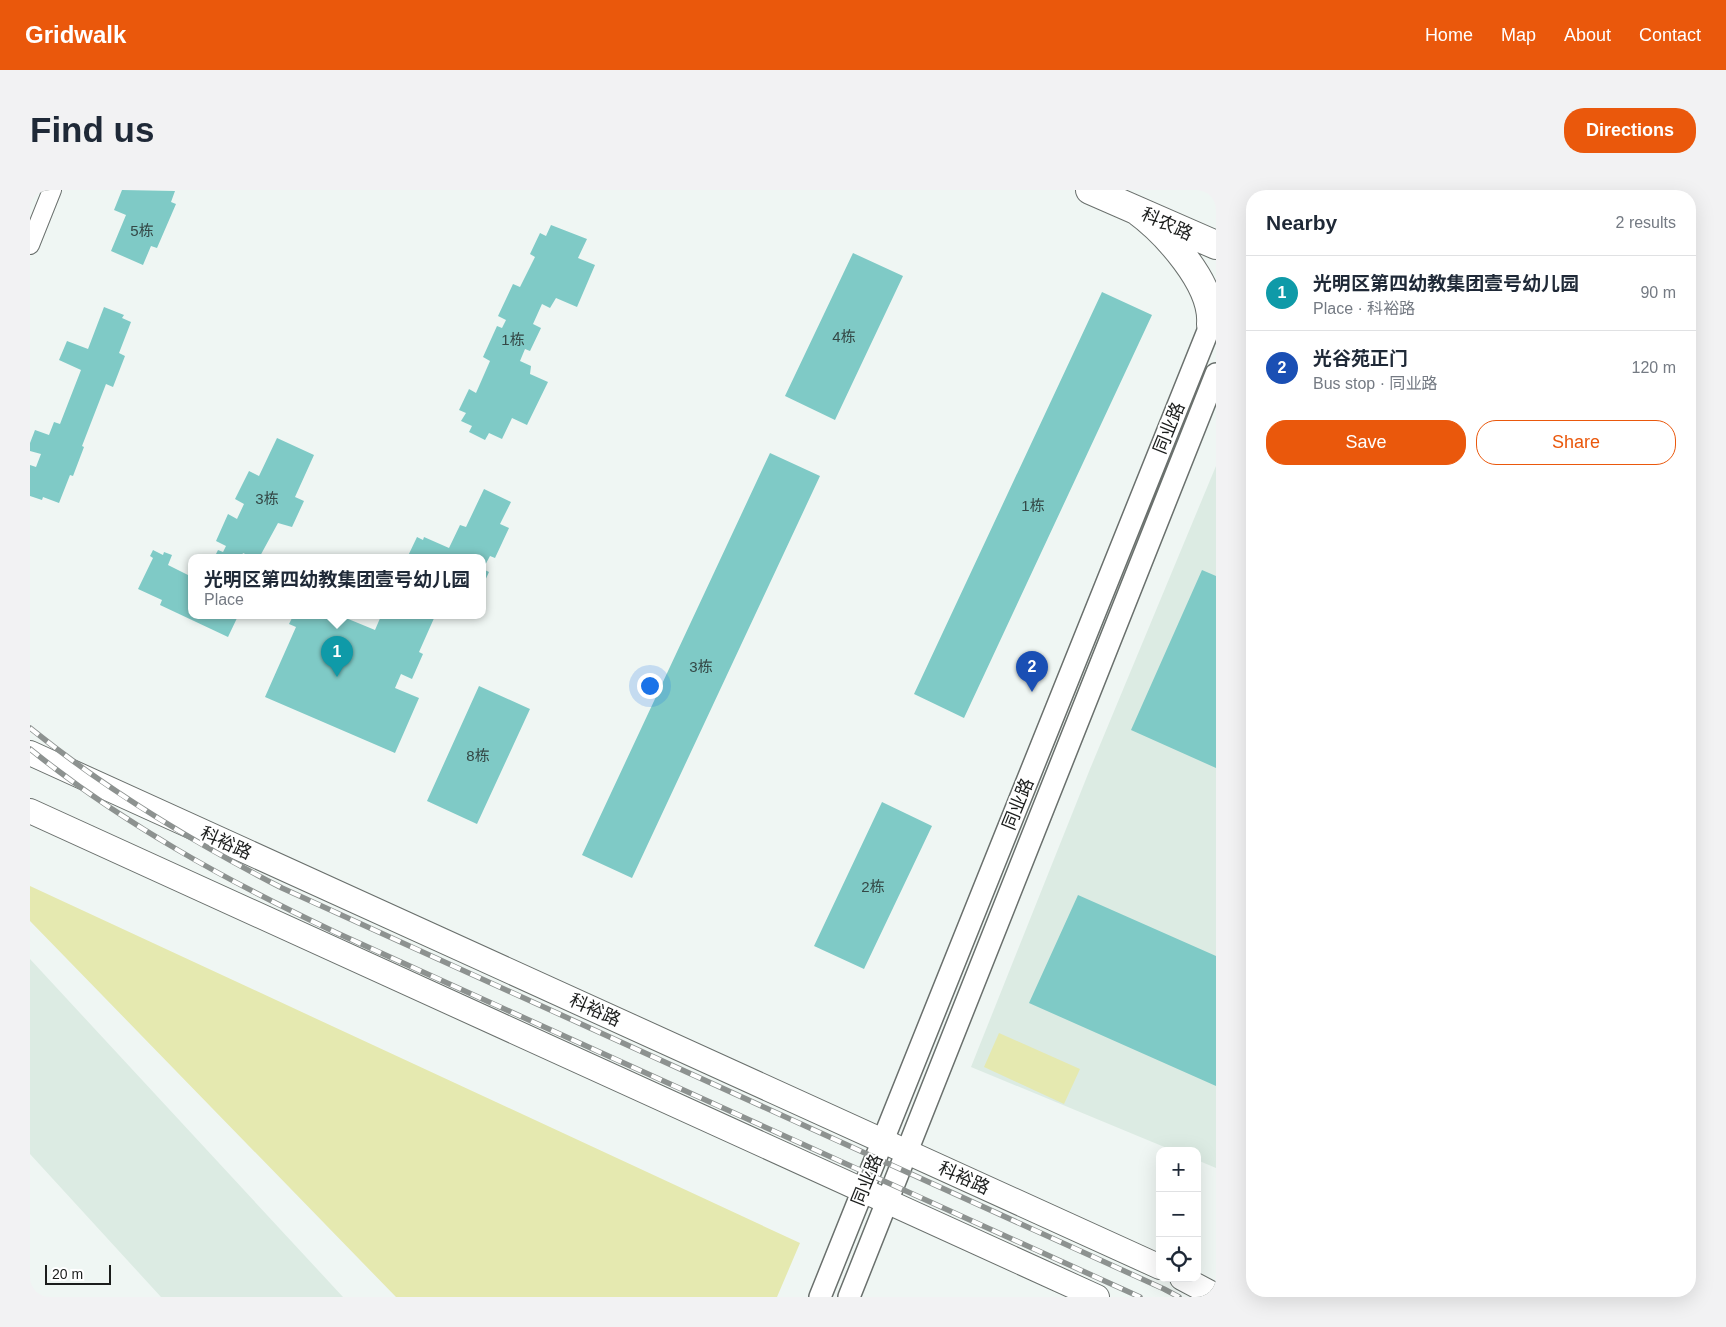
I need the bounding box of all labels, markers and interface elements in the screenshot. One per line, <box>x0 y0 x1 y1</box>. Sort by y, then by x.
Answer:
text: Gridwalk <box>25 21 126 48</box>
text: Home <box>1425 25 1473 45</box>
text: Map <box>1501 25 1536 45</box>
text: About <box>1564 25 1611 45</box>
text: Contact <box>1639 25 1701 45</box>
button: Directions <box>1564 108 1696 153</box>
text: Find us <box>30 110 154 149</box>
street label: 科农路 <box>1138 204 1196 244</box>
text: Nearby <box>1266 211 1337 234</box>
text: 2 results <box>1616 214 1676 231</box>
house number: 5栋 <box>130 222 154 239</box>
text: 光明区第四幼教集团壹号幼儿园 <box>1313 273 1579 294</box>
text: 1 <box>1278 284 1286 301</box>
text: 90 m <box>1640 284 1676 301</box>
text: Place · 科裕路 <box>1313 300 1415 317</box>
house number: 4栋 <box>832 328 856 345</box>
house number: 1栋 <box>501 331 525 348</box>
text: 光谷苑正门 <box>1313 348 1408 369</box>
text: 2 <box>1278 359 1286 376</box>
text: 120 m <box>1632 359 1676 376</box>
text: Bus stop · 同业路 <box>1313 375 1437 392</box>
street label: 同业路 <box>1150 399 1188 457</box>
button: Save <box>1266 420 1466 465</box>
button: Share <box>1476 420 1676 465</box>
house number: 3栋 <box>255 490 279 507</box>
house number: 1栋 <box>1021 497 1045 514</box>
popup <box>188 554 486 619</box>
text: 光明区第四幼教集团壹号幼儿园 <box>204 569 470 590</box>
text: Place <box>204 591 244 608</box>
pin: 1 <box>321 636 353 677</box>
pin: 2 <box>1016 651 1048 692</box>
house number: 3栋 <box>689 658 713 675</box>
your location <box>637 673 663 699</box>
house number: 8栋 <box>466 747 490 764</box>
street label: 同业路 <box>999 775 1037 833</box>
street label: 科裕路 <box>197 823 255 863</box>
house number: 2栋 <box>861 878 885 895</box>
street label: 科裕路 <box>566 990 624 1030</box>
map controls <box>1156 1147 1201 1282</box>
button: + <box>1156 1147 1201 1192</box>
street label: 同业路 <box>848 1151 886 1209</box>
street label: 科裕路 <box>935 1158 993 1198</box>
button: − <box>1156 1192 1201 1237</box>
button: locate <box>1156 1237 1201 1282</box>
scale bar <box>45 1262 111 1285</box>
text: 20 m <box>52 1266 83 1282</box>

